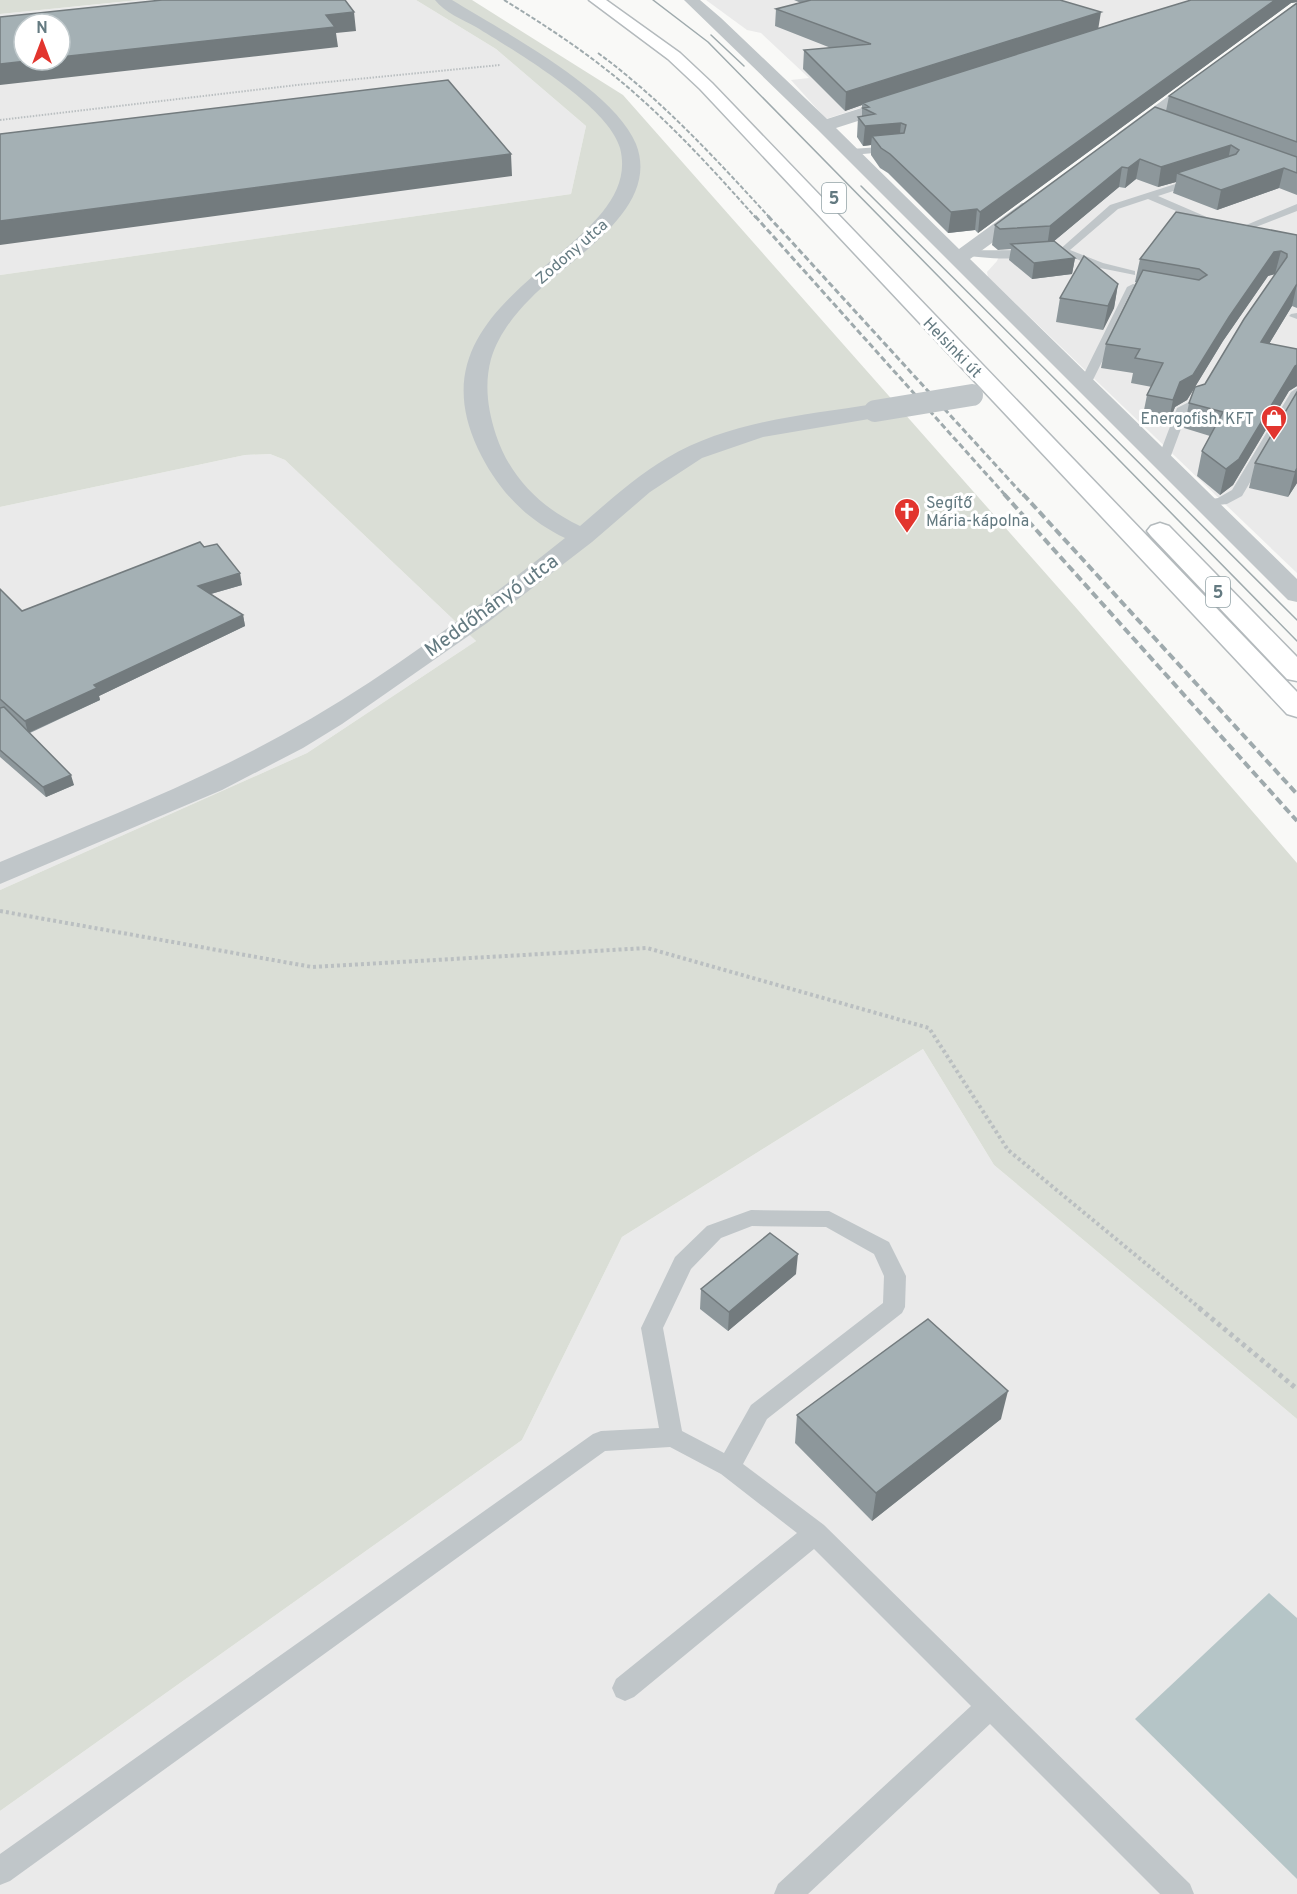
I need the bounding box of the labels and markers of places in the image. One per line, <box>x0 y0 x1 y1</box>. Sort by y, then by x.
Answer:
shop icon: Energofish. KFT <box>1259 403 1289 441</box>
place label: Energofish. KFT <box>1141 410 1254 430</box>
place label: Segítő Mária-kápolna <box>926 494 1029 532</box>
church icon: Segítő Mária-kápolna <box>892 496 922 534</box>

